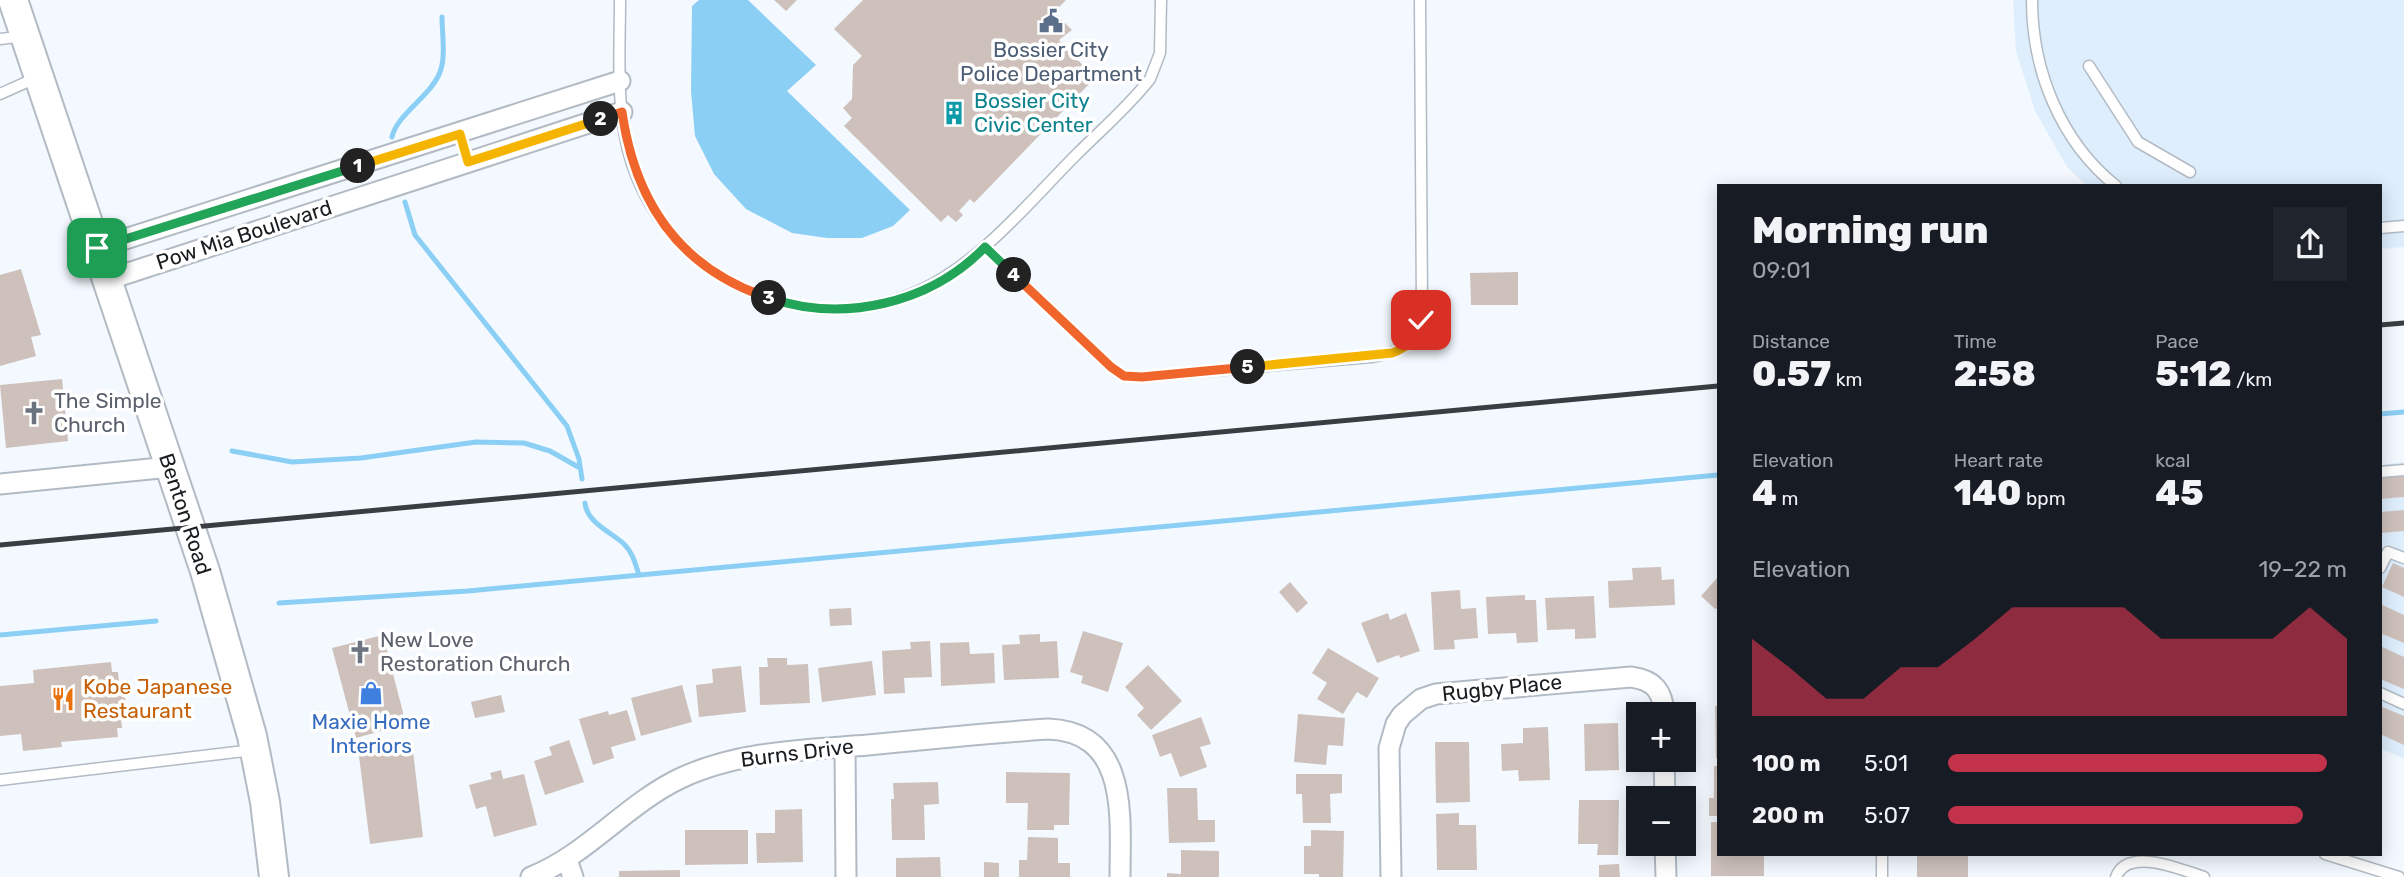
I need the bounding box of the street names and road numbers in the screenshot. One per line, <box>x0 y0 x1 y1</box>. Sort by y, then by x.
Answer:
street label: Pow Mia Boulevard <box>153 194 335 275</box>
street label: Benton Road <box>154 450 217 578</box>
street label: Rugby Place <box>1441 669 1563 706</box>
street label: Burns Drive <box>739 733 855 772</box>

